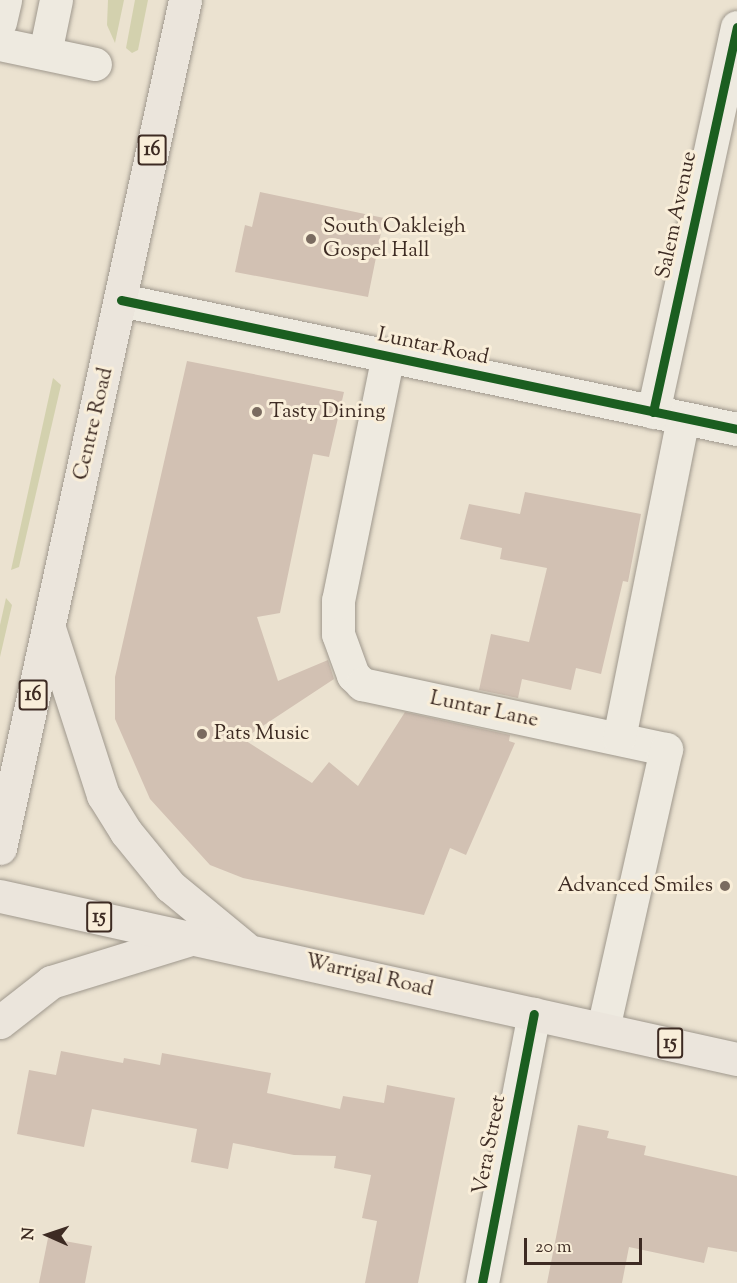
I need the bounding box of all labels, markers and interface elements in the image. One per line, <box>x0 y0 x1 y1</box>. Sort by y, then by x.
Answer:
road number: 16 <box>137 133 167 167</box>
street label: Salem Avenue <box>651 149 703 281</box>
place label: South Oakleigh Gospel Hall <box>323 214 466 264</box>
marker: South Oakleigh Gospel Hall <box>304 232 318 246</box>
street label: Luntar Road <box>375 323 491 371</box>
street label: Centre Road <box>69 365 119 483</box>
place label: Tasty Dining <box>269 399 385 425</box>
marker: Tasty Dining <box>250 405 264 419</box>
road number: 16 <box>18 678 48 712</box>
street label: Luntar Lane <box>427 686 541 734</box>
place label: Pats Music <box>214 721 310 747</box>
marker: Pats Music <box>195 727 209 741</box>
place label: Advanced Smiles <box>557 873 713 899</box>
marker: Advanced Smiles <box>718 879 732 893</box>
road number: 15 <box>86 900 112 934</box>
street label: Warrigal Road <box>303 949 435 1003</box>
road number: 15 <box>656 1026 684 1060</box>
street label: Vera Street <box>468 1093 512 1197</box>
north arrow <box>18 1205 78 1265</box>
scale bar <box>527 1226 646 1264</box>
text: N <box>18 1227 41 1241</box>
text: 20 m <box>535 1235 572 1261</box>

